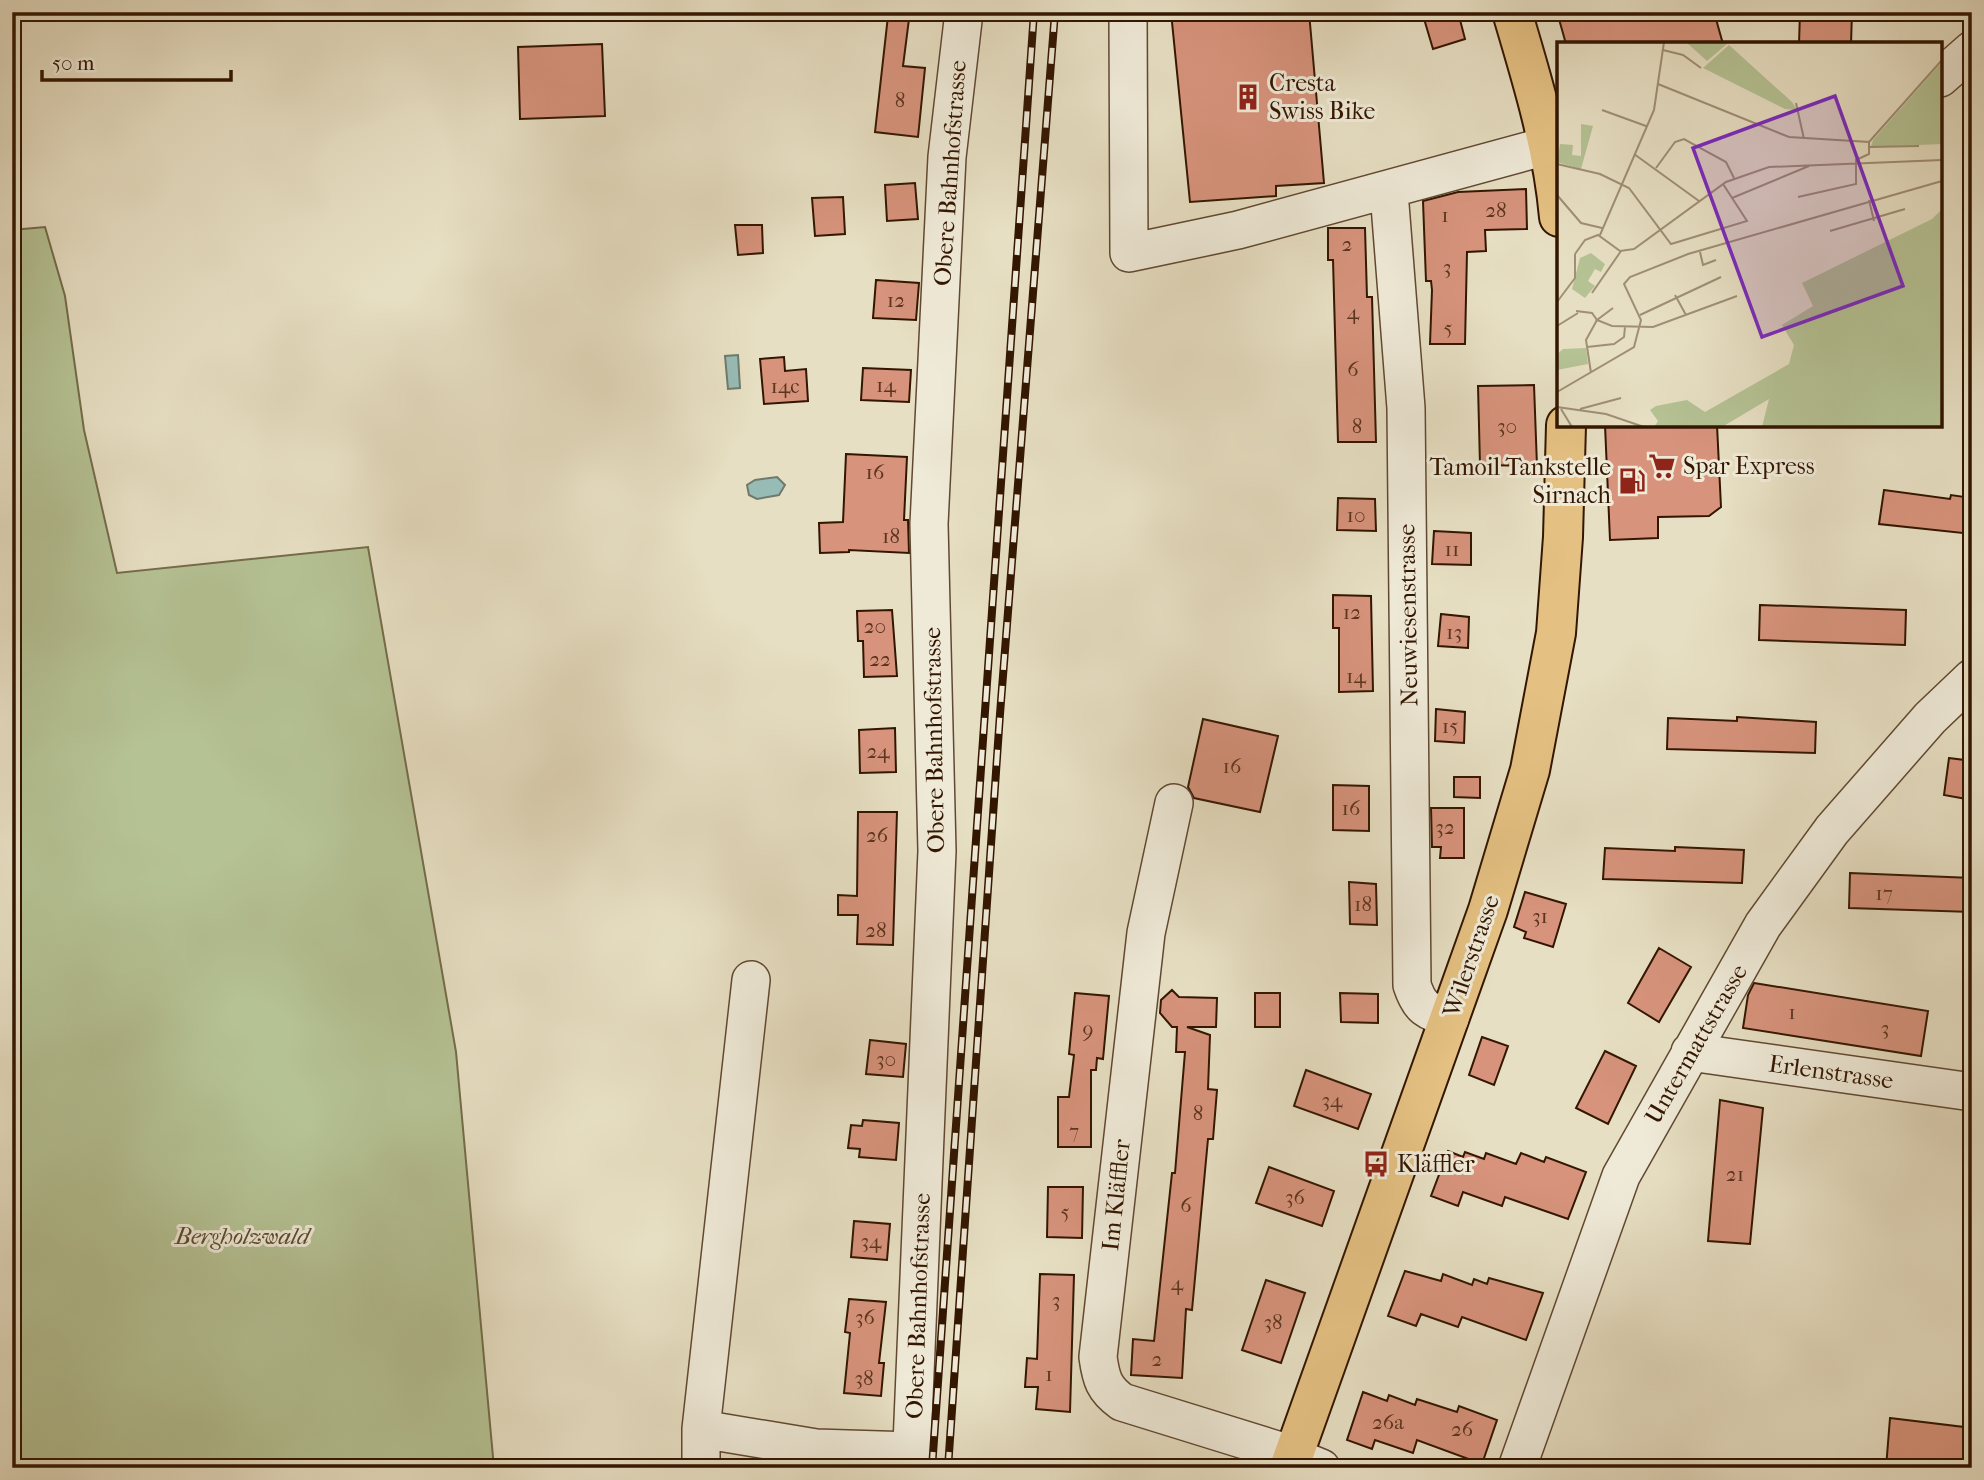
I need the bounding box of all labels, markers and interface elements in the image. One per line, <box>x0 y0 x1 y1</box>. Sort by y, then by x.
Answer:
scale bar <box>42 38 231 82</box>
inset map <box>1557 42 1942 427</box>
text: 50 m <box>52 51 95 75</box>
street label: Obere Bahnhofstrasse <box>928 59 972 287</box>
place label: Cresta Swiss Bike <box>1269 69 1376 125</box>
building icon: Cresta Swiss Bike <box>1233 82 1263 112</box>
house number: 8 <box>895 88 905 112</box>
house number: 28 <box>1485 198 1507 222</box>
house number: 1 <box>1441 203 1449 227</box>
house number: 2 <box>1342 232 1353 256</box>
house number: 3 <box>1443 255 1451 279</box>
house number: 12 <box>887 288 905 312</box>
house number: 4 <box>1347 300 1360 324</box>
house number: 5 <box>1443 316 1453 340</box>
house number: 6 <box>1347 357 1359 381</box>
house number: 14 <box>876 373 897 397</box>
house number: 14c <box>770 374 800 398</box>
house number: 8 <box>1352 414 1362 438</box>
house number: 30 <box>1497 414 1517 438</box>
supermarket icon: Spar Express <box>1647 451 1677 481</box>
place label: Spar Express <box>1683 452 1815 480</box>
place label: Tamoil Tankstelle Sirnach <box>1429 453 1612 509</box>
house number: 16 <box>866 460 885 484</box>
fuel station icon: Tamoil Tankstelle Sirnach <box>1617 466 1647 496</box>
house number: 10 <box>1347 503 1365 527</box>
street label: Neuwiesenstrasse <box>1392 523 1424 707</box>
house number: 18 <box>882 524 900 548</box>
house number: 11 <box>1445 537 1460 561</box>
house number: 12 <box>1343 600 1361 624</box>
house number: 20 <box>864 614 886 638</box>
house number: 13 <box>1446 620 1462 644</box>
street label: Obere Bahnhofstrasse <box>918 627 950 853</box>
house number: 22 <box>869 647 891 671</box>
house number: 14 <box>1346 664 1367 688</box>
house number: 15 <box>1442 714 1458 738</box>
house number: 24 <box>866 739 890 763</box>
house number: 16 <box>1223 754 1242 778</box>
house number: 16 <box>1342 796 1361 820</box>
house number: 32 <box>1435 815 1455 839</box>
house number: 26 <box>866 823 889 847</box>
house number: 17 <box>1875 881 1893 905</box>
street label: Wilerstrasse <box>1437 891 1505 1022</box>
house number: 18 <box>1354 892 1372 916</box>
house number: 31 <box>1532 904 1548 928</box>
house number: 28 <box>865 918 887 942</box>
street label: Untermattstrasse <box>1639 959 1753 1129</box>
house number: 1 <box>1788 1000 1796 1024</box>
house number: 3 <box>1881 1016 1889 1040</box>
house number: 9 <box>1082 1018 1094 1042</box>
house number: 30 <box>876 1047 896 1071</box>
street label: Erlenstrasse <box>1767 1049 1895 1095</box>
house number: 34 <box>1321 1088 1343 1112</box>
house number: 8 <box>1193 1101 1203 1125</box>
house number: 7 <box>1069 1119 1079 1143</box>
street label: Im Kläffler <box>1096 1137 1136 1252</box>
bus stop icon: Kläffler <box>1361 1149 1391 1179</box>
place label: Kläffler <box>1397 1150 1475 1178</box>
house number: 21 <box>1726 1162 1744 1186</box>
house number: 36 <box>1285 1185 1306 1209</box>
street label: Obere Bahnhofstrasse <box>900 1192 936 1420</box>
house number: 6 <box>1180 1193 1192 1217</box>
house number: 5 <box>1060 1200 1070 1224</box>
park label: Bergholzwald <box>173 1222 312 1250</box>
house number: 34 <box>860 1229 882 1253</box>
house number: 4 <box>1171 1271 1184 1295</box>
house number: 3 <box>1052 1288 1060 1312</box>
house number: 36 <box>855 1305 876 1329</box>
house number: 38 <box>1263 1310 1283 1334</box>
house number: 2 <box>1152 1347 1163 1371</box>
house number: 1 <box>1045 1362 1053 1386</box>
house number: 38 <box>854 1366 874 1390</box>
house number: 26a <box>1372 1410 1404 1434</box>
house number: 26 <box>1451 1417 1474 1441</box>

